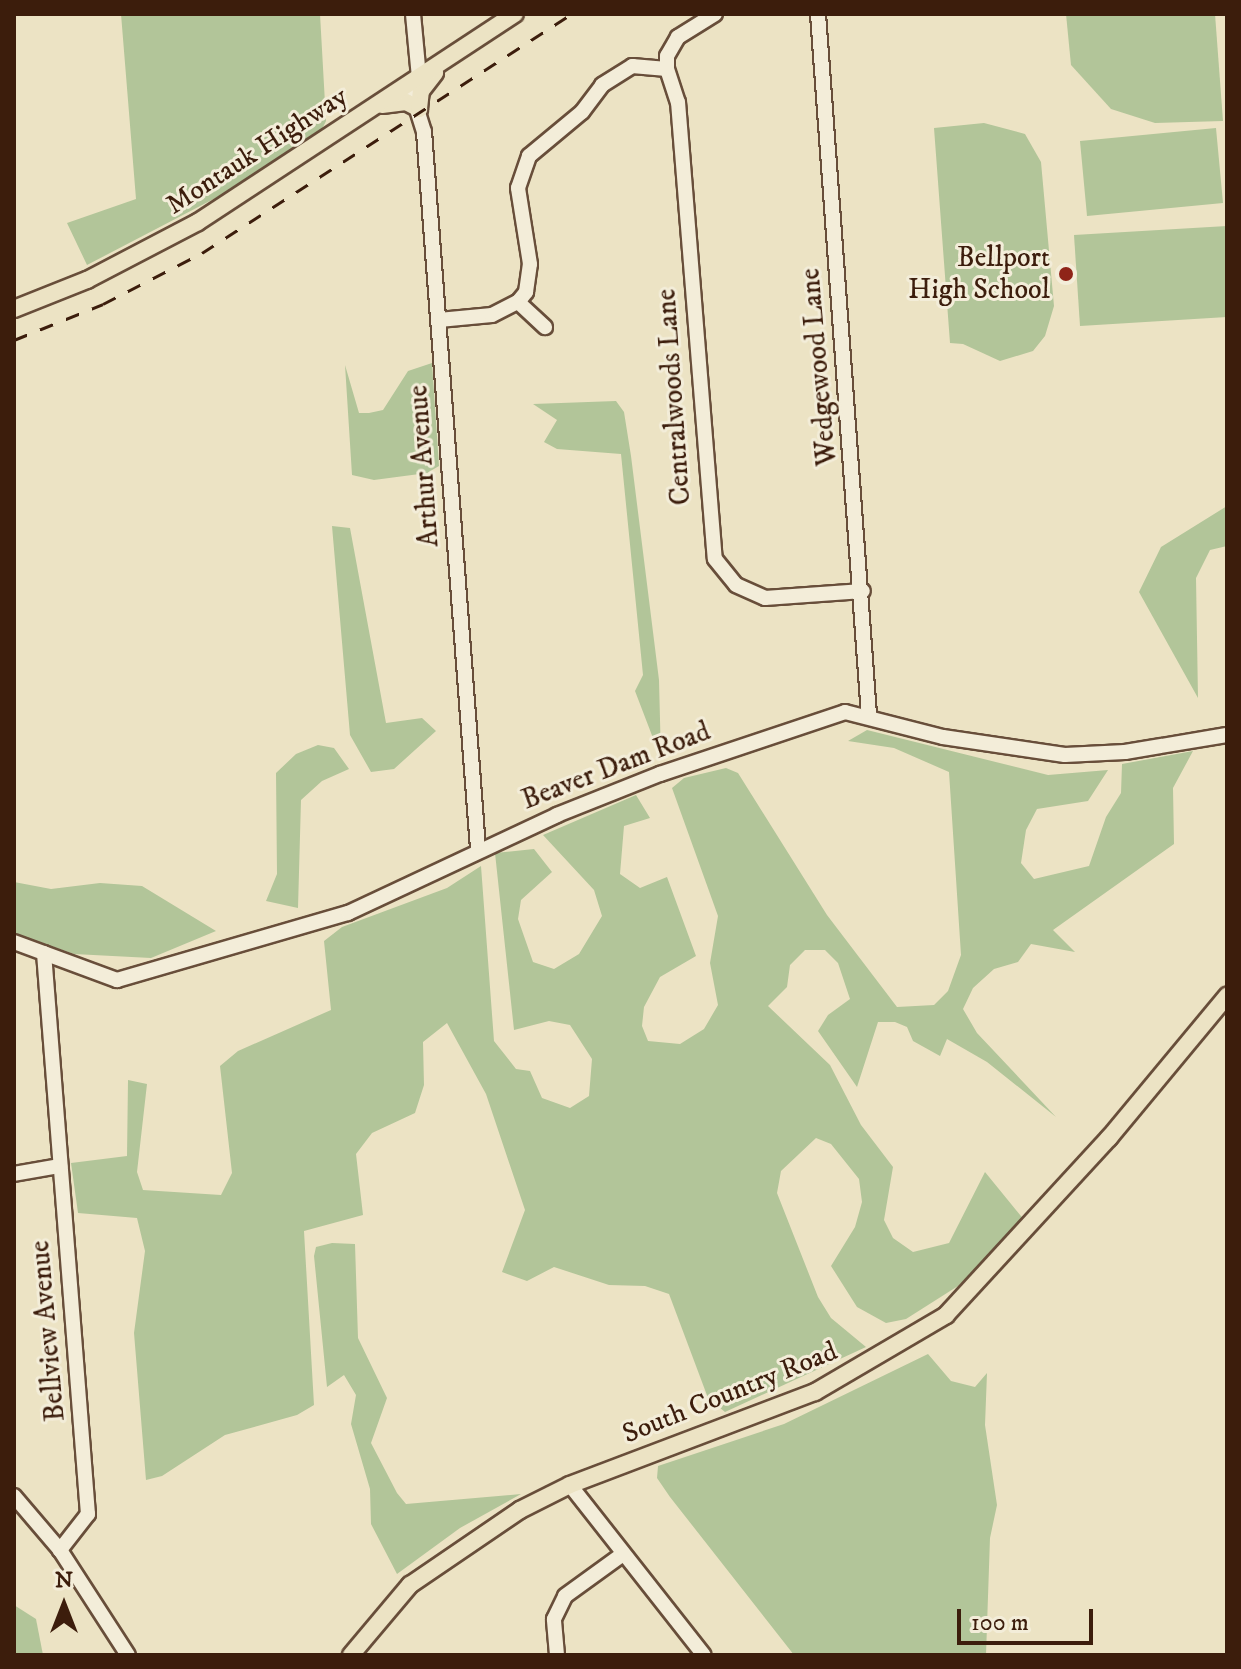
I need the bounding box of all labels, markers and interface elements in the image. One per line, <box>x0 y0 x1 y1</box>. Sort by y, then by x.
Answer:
street label: Montauk Highway <box>160 80 354 222</box>
place label: Bellport High School <box>908 241 1050 307</box>
marker: Bellport High School <box>1057 265 1075 283</box>
street label: Wedgewood Lane <box>794 267 844 467</box>
street label: Centralwoods Lane <box>650 288 698 506</box>
street label: Arthur Avenue <box>402 384 446 548</box>
street label: Beaver Dam Road <box>517 715 715 817</box>
street label: Bellview Avenue <box>23 1239 73 1423</box>
street label: South Country Road <box>618 1335 842 1451</box>
north arrow <box>24 1565 104 1645</box>
text: N <box>55 1567 73 1594</box>
scale bar <box>961 1593 1097 1643</box>
text: 100 m <box>971 1608 1029 1638</box>

